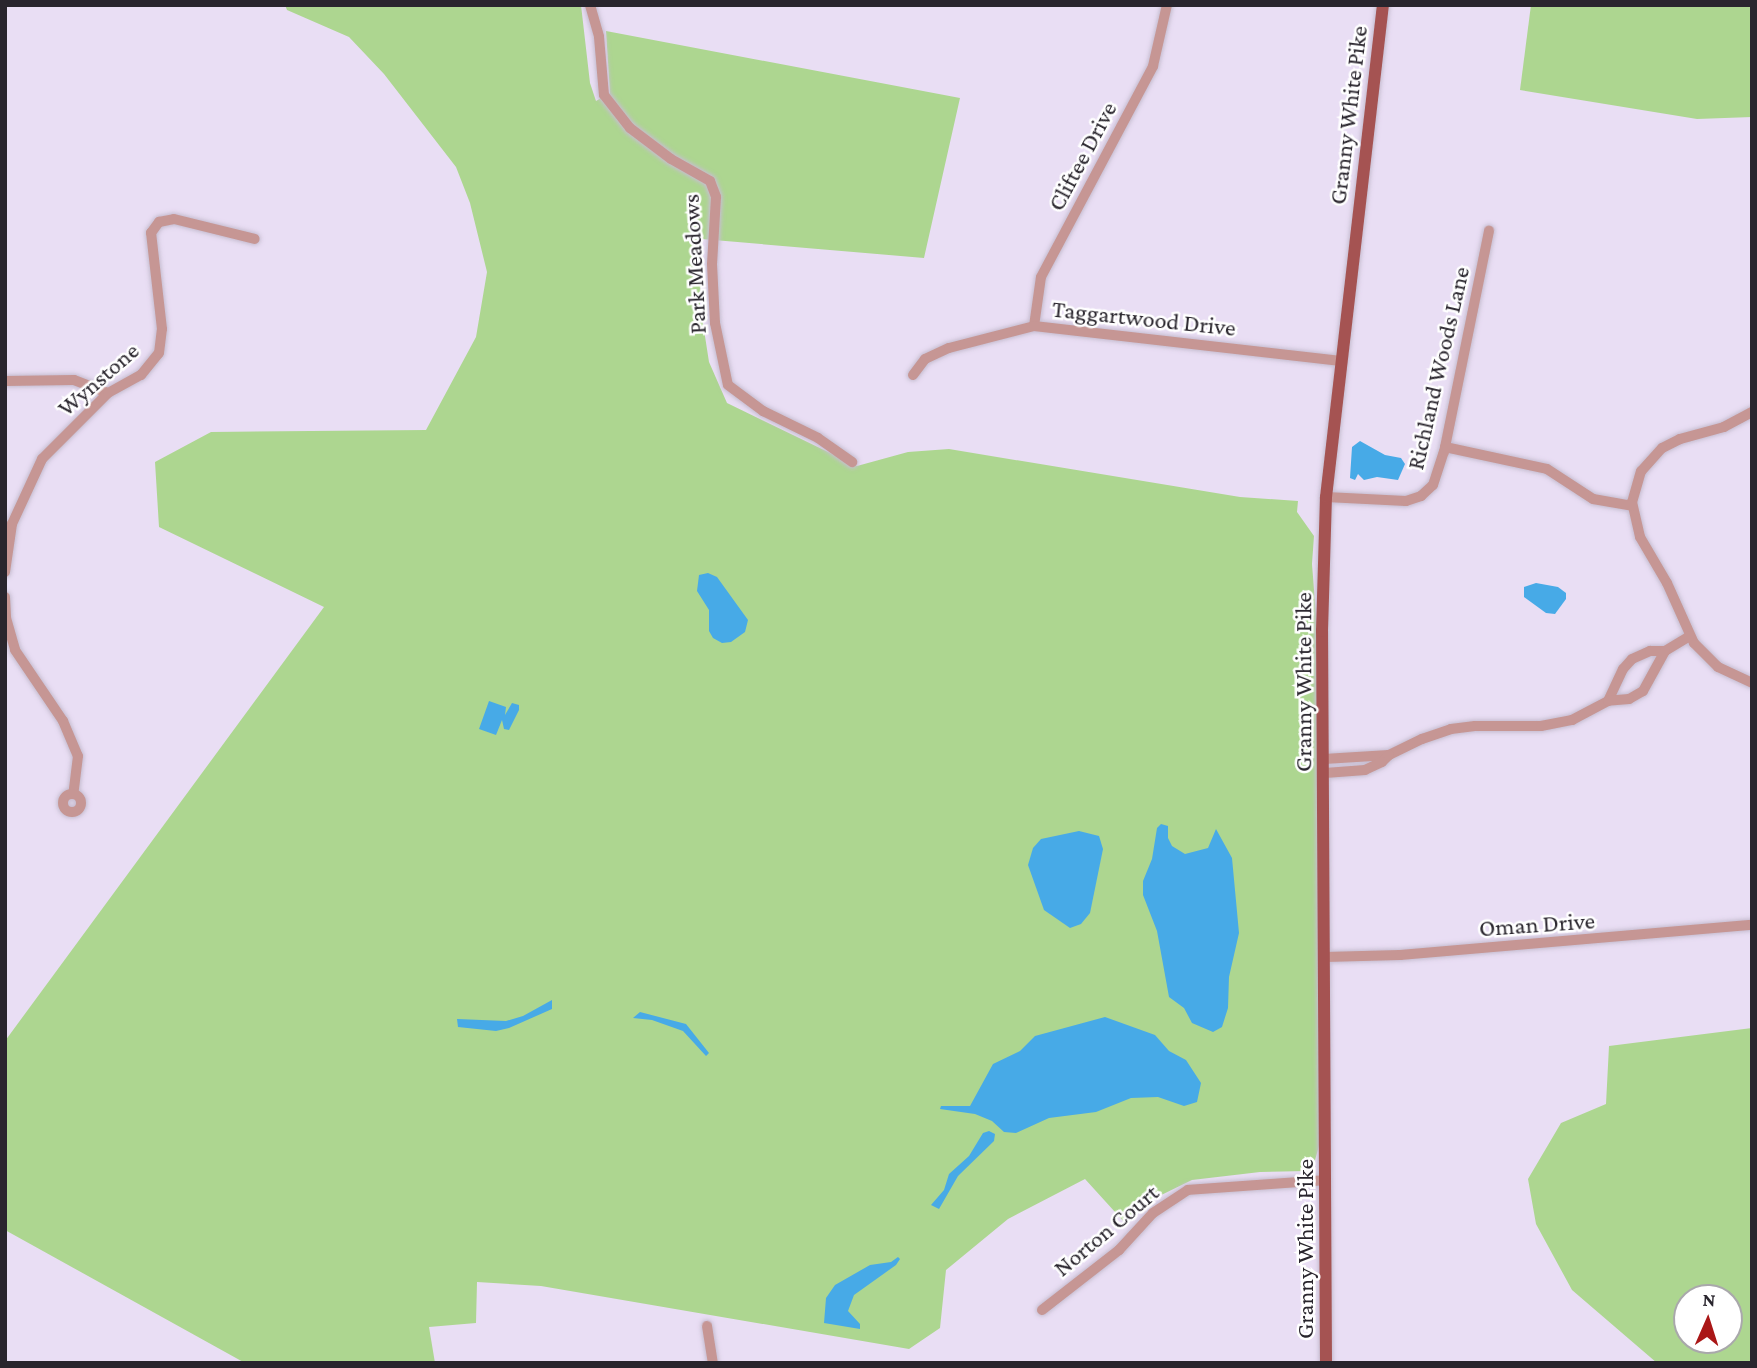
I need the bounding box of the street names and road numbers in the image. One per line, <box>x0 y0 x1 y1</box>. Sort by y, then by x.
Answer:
street label: Granny White Pike <box>1323 24 1373 206</box>
street label: Cliftee Drive <box>1041 97 1123 215</box>
street label: Park Meadows <box>676 193 712 335</box>
street label: Richland Woods Lane <box>1401 264 1475 472</box>
street label: Taggartwood Drive <box>1051 294 1237 342</box>
street label: Wynstone <box>51 336 145 422</box>
street label: Granny White Pike <box>1289 592 1317 772</box>
street label: Oman Drive <box>1478 906 1596 942</box>
street label: Granny White Pike <box>1291 1159 1319 1339</box>
street label: Norton Court <box>1048 1178 1164 1282</box>

